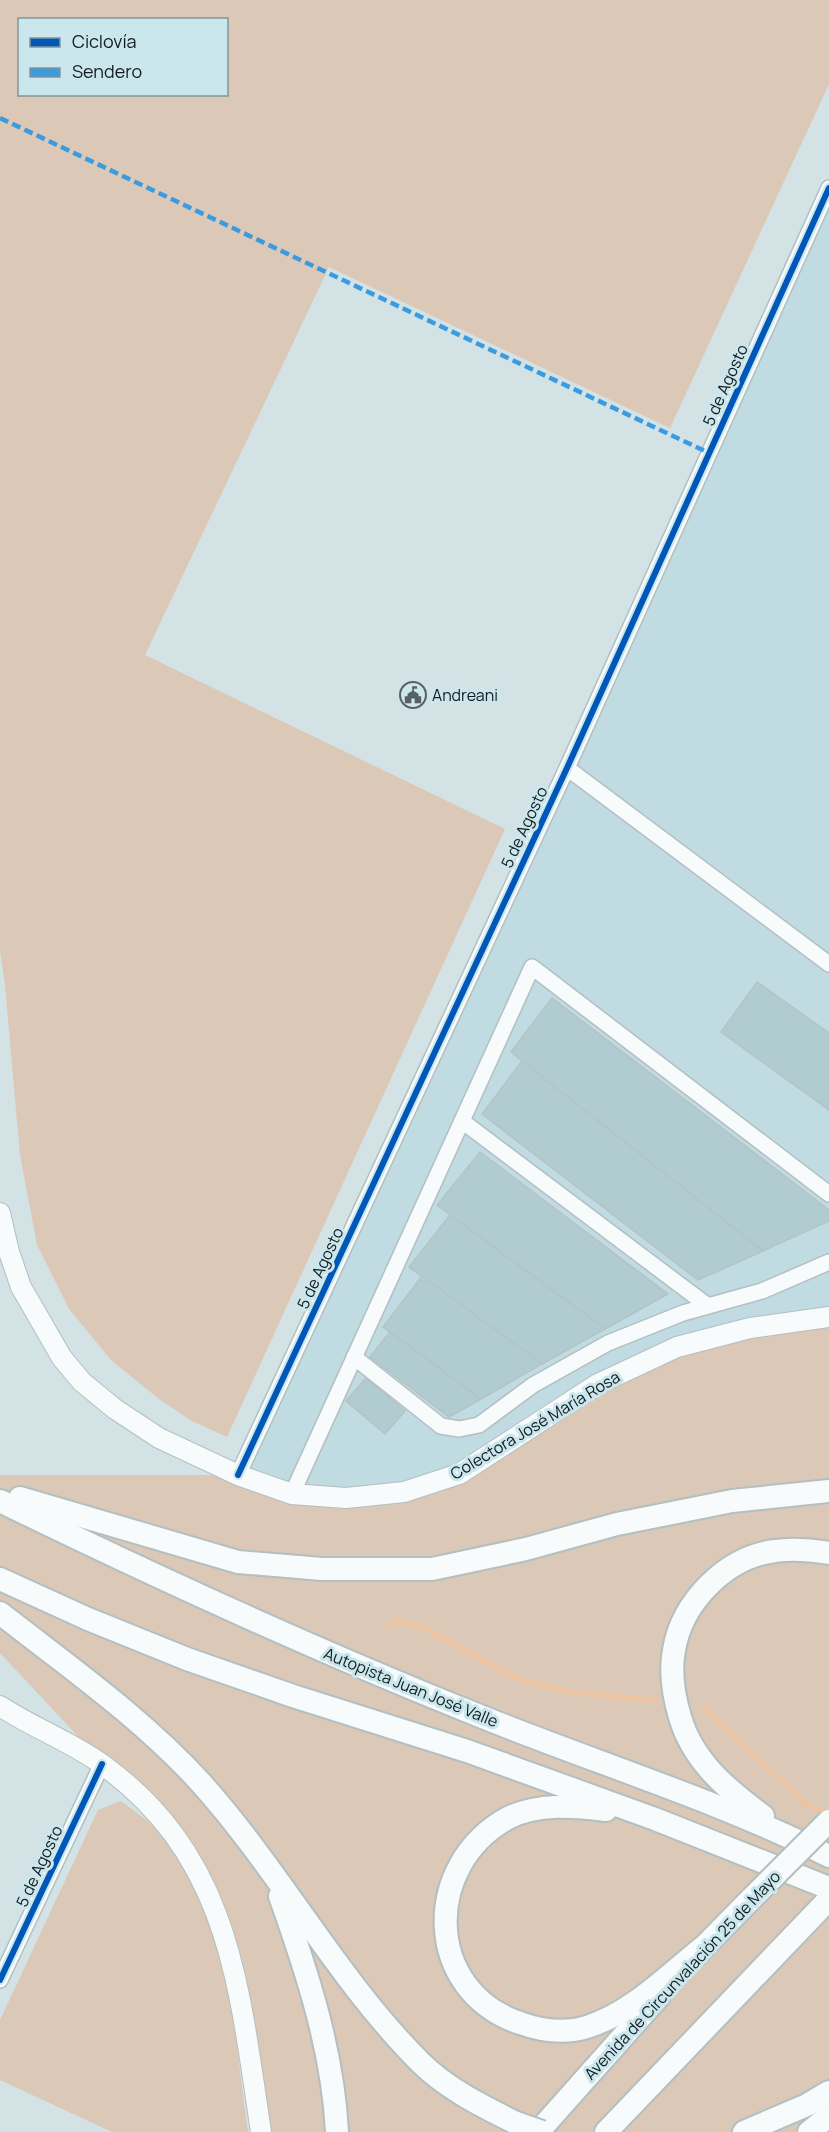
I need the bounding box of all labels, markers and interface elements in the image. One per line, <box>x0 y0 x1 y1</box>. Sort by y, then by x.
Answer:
legend <box>18 18 228 96</box>
text: Ciclovía <box>72 29 137 53</box>
text: Sendero <box>72 59 142 83</box>
street label: 5 de Agosto <box>697 341 753 429</box>
public building icon: Andreani <box>398 680 428 710</box>
place label: Andreani <box>432 684 498 706</box>
street label: 5 de Agosto <box>496 783 552 871</box>
street label: 5 de Agosto <box>292 1224 348 1312</box>
street label: Colectora José María Rosa <box>446 1366 624 1484</box>
street label: Autopista Juan José Valle <box>321 1642 501 1732</box>
street label: 5 de Agosto <box>11 1822 67 1910</box>
street label: Avenida de Circunvalación 25 de Mayo <box>579 1866 785 2084</box>

